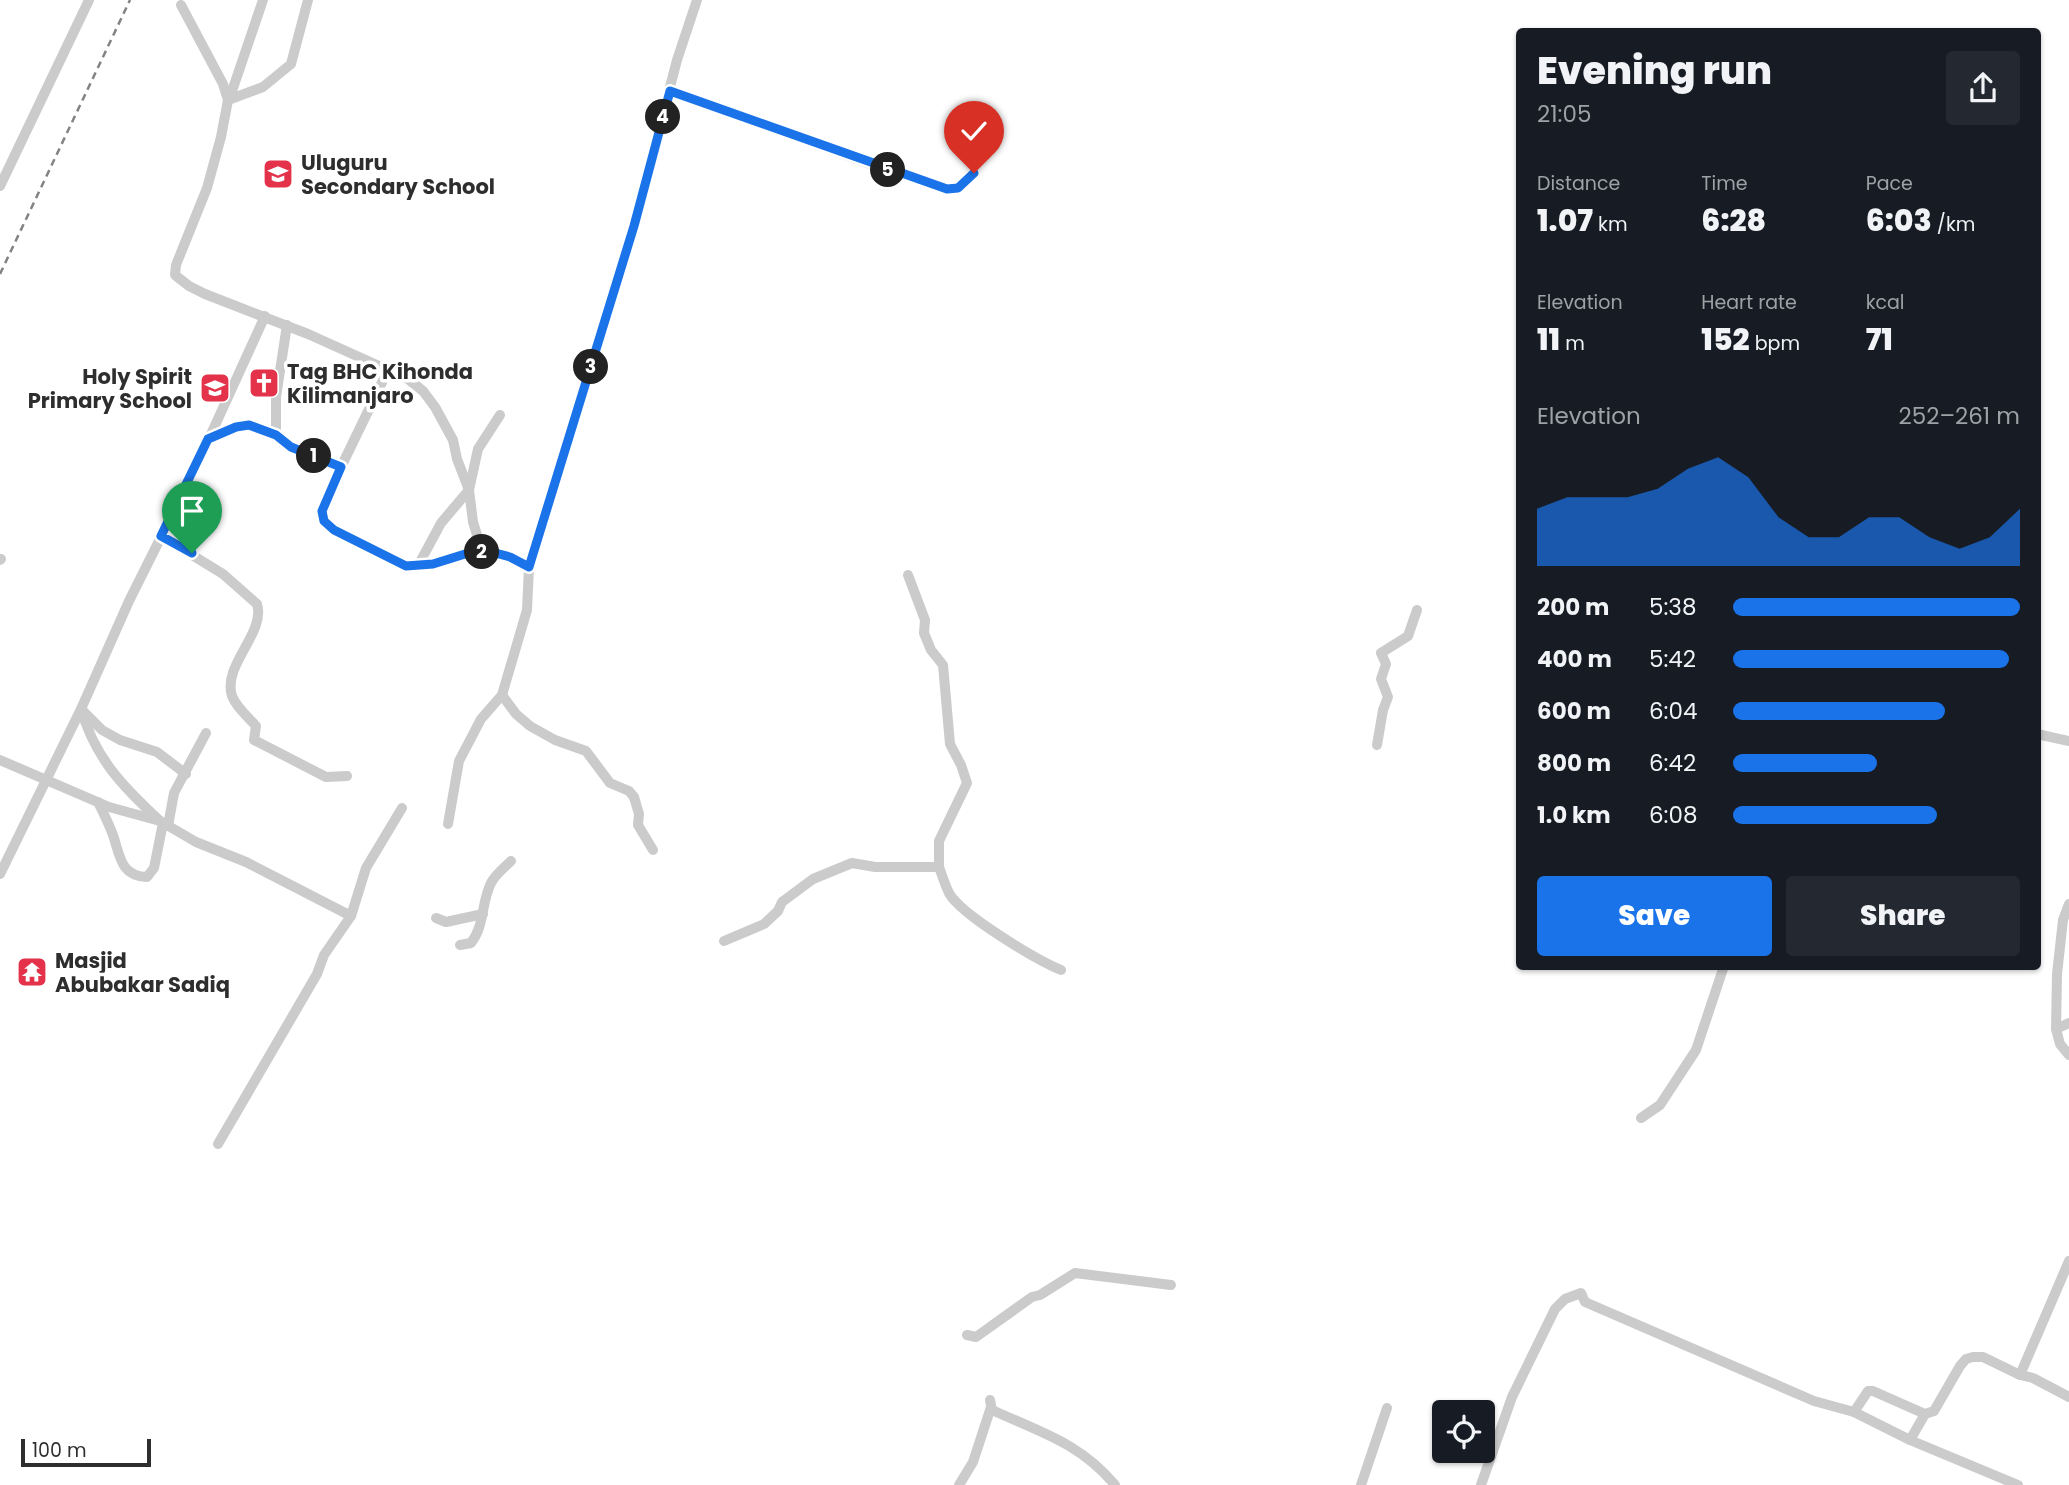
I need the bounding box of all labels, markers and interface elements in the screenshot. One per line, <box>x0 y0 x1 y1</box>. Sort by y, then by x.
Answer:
text: Evening run <box>1537 44 1772 97</box>
button: share <box>1946 51 2020 125</box>
text: 21:05 <box>1537 98 1591 130</box>
pin: 4 <box>646 100 680 134</box>
pin <box>944 101 1004 173</box>
text: 4 <box>656 103 669 130</box>
icon: check <box>955 112 993 150</box>
place label: Uluguru Secondary School <box>301 148 495 201</box>
pin: 5 <box>870 152 906 188</box>
text: 5 <box>881 156 894 183</box>
school or university icon: Uluguru Secondary School <box>261 157 295 191</box>
text: Distance <box>1537 170 1620 197</box>
text: Time <box>1701 170 1748 197</box>
text: Pace <box>1866 170 1913 197</box>
text: 1.07 <box>1537 199 1593 242</box>
text: 6:28 <box>1701 199 1766 242</box>
text: 6:03 <box>1866 199 1932 242</box>
text: km <box>1593 211 1627 238</box>
text: /km <box>1932 211 1975 238</box>
text: Elevation <box>1537 289 1623 316</box>
text: Heart rate <box>1701 289 1797 316</box>
text: kcal <box>1866 289 1905 316</box>
text: 11 <box>1537 318 1560 361</box>
text: 152 <box>1701 318 1750 361</box>
text: 71 <box>1866 318 1893 361</box>
text: m <box>1560 330 1585 357</box>
text: bpm <box>1750 330 1800 357</box>
pin: 3 <box>574 350 608 384</box>
text: 3 <box>585 353 596 380</box>
place label: Tag BHC Kihonda Kilimanjaro <box>287 357 473 410</box>
place label: Holy Spirit Primary School <box>28 362 192 415</box>
church icon: Tag BHC Kihonda Kilimanjaro <box>247 366 281 400</box>
school or university icon: Holy Spirit Primary School <box>198 371 232 405</box>
text: Elevation <box>1537 400 1641 432</box>
text: 252–261 m <box>1899 400 2020 432</box>
pin: 1 <box>296 438 332 474</box>
text: 1 <box>310 442 317 469</box>
pin <box>162 481 222 553</box>
icon: arrive <box>173 492 211 530</box>
pin: 2 <box>464 534 500 570</box>
text: 2 <box>476 538 487 565</box>
text: 200 m <box>1537 591 1609 623</box>
text: 5:38 <box>1649 591 1696 623</box>
text: 400 m <box>1537 643 1612 675</box>
text: 5:42 <box>1649 643 1696 675</box>
text: 600 m <box>1537 695 1611 727</box>
text: 6:04 <box>1649 695 1697 727</box>
text: 800 m <box>1537 747 1611 779</box>
text: 6:42 <box>1649 747 1696 779</box>
text: 1.0 km <box>1537 799 1611 831</box>
text: 6:08 <box>1649 799 1697 831</box>
button: Save <box>1537 876 1772 956</box>
button: Share <box>1786 876 2020 956</box>
place label: Masjid Abubakar Sadiq <box>55 946 230 999</box>
temple icon: Masjid Abubakar Sadiq <box>15 955 49 989</box>
map controls <box>1432 1400 1495 1463</box>
button: locate <box>1432 1400 1495 1463</box>
scale bar <box>21 1436 150 1468</box>
text: 100 m <box>32 1437 87 1464</box>

